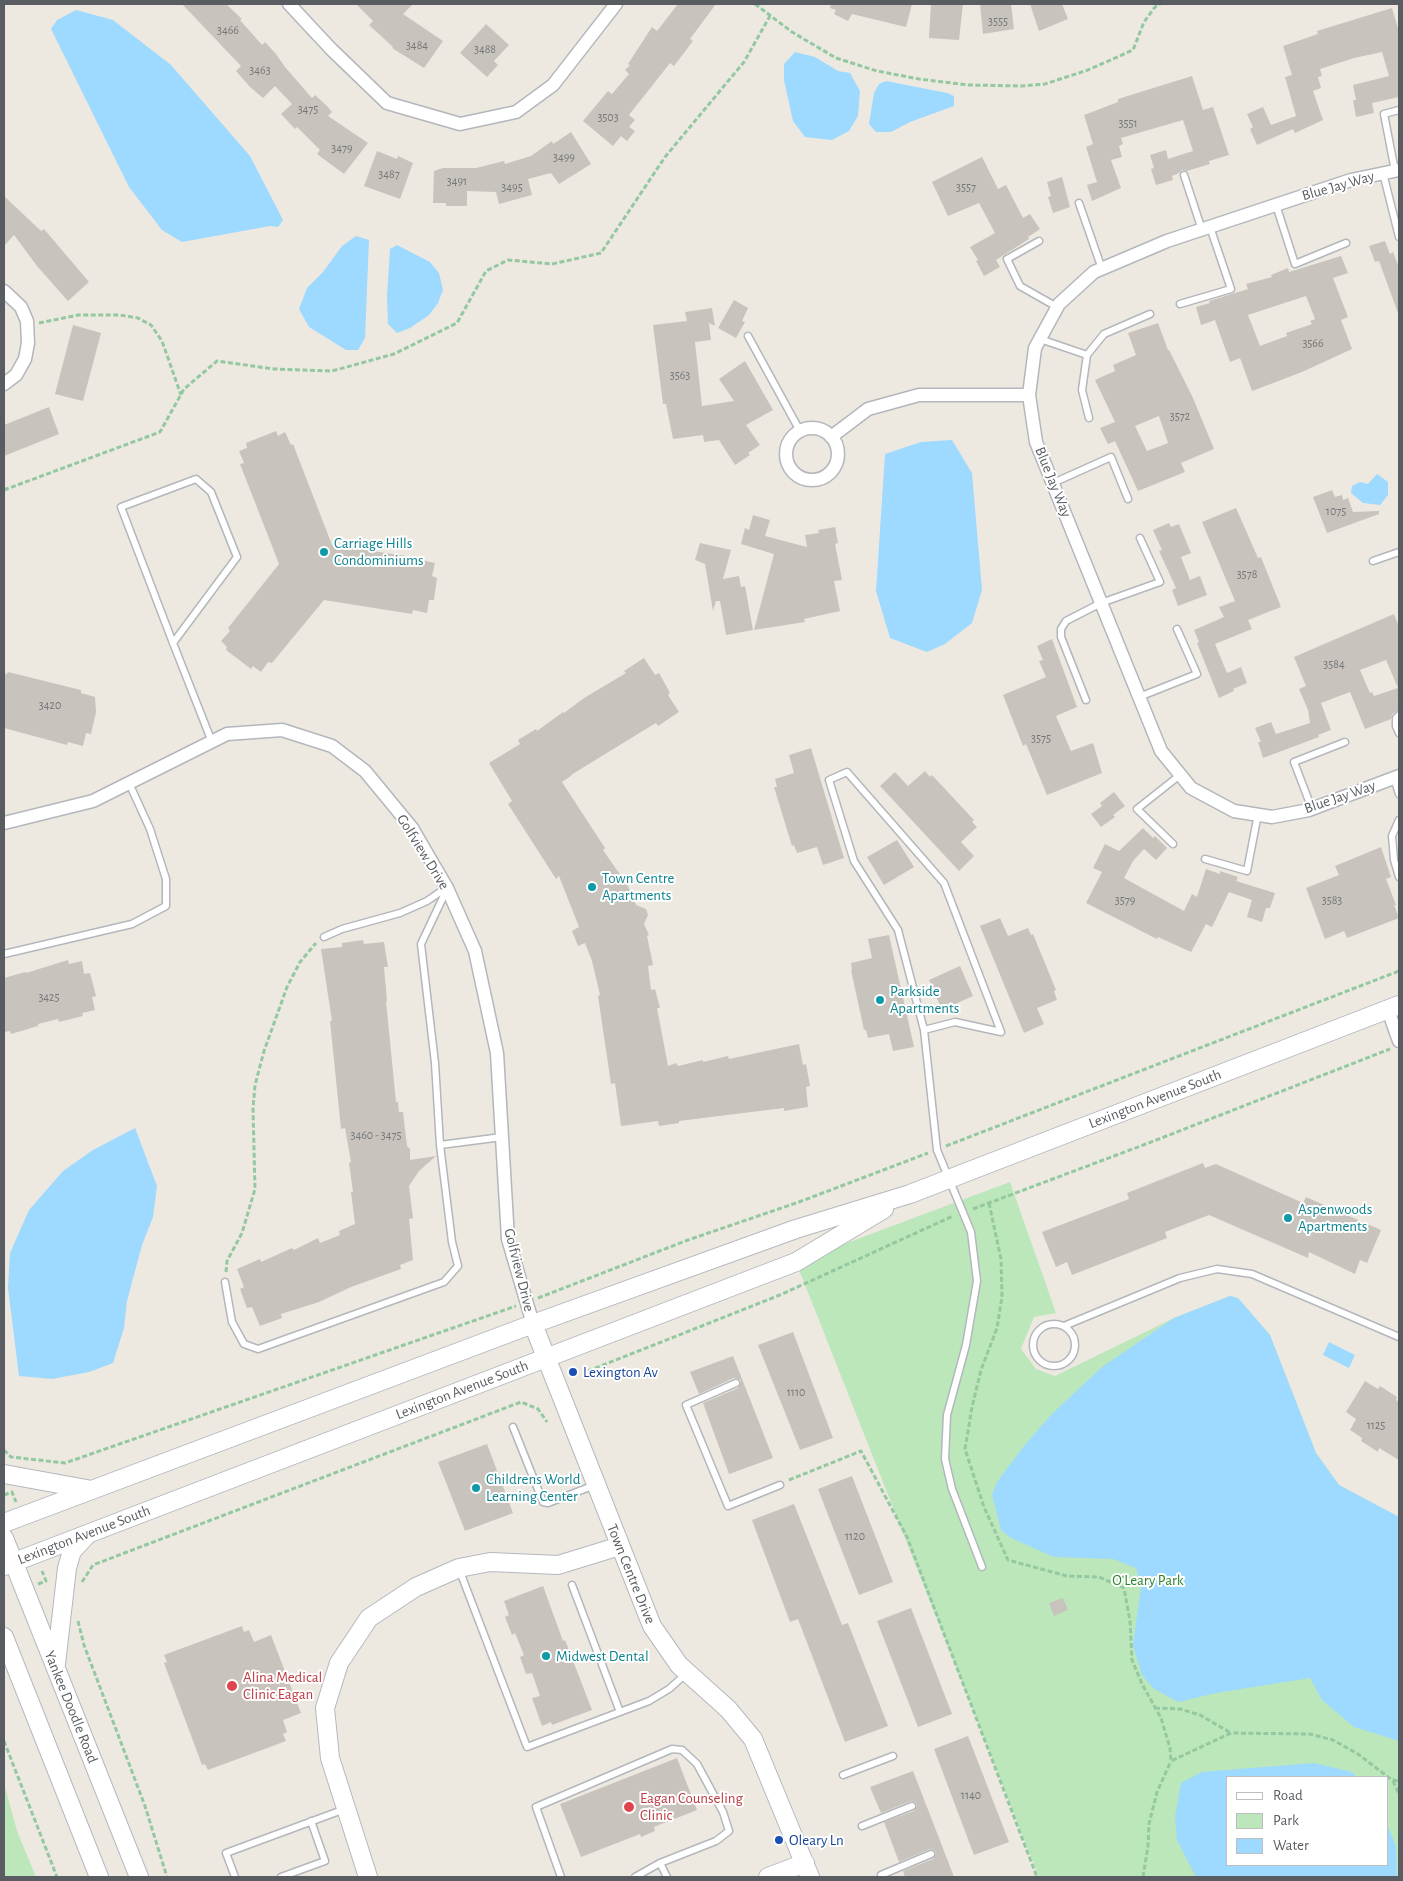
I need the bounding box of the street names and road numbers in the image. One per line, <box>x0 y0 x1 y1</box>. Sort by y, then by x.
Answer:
street label: Blue Jay Way <box>1300 167 1376 205</box>
street label: Blue Jay Way <box>1031 444 1075 520</box>
street label: Blue Jay Way <box>1302 776 1378 818</box>
street label: Golfview Drive <box>393 811 453 893</box>
street label: Lexington Avenue South <box>1086 1065 1224 1133</box>
street label: Golfview Drive <box>500 1226 538 1314</box>
street label: Lexington Avenue South <box>393 1356 531 1424</box>
street label: Lexington Avenue South <box>15 1501 153 1569</box>
street label: Town Centre Drive <box>603 1521 659 1627</box>
street label: Yankee Doodle Road <box>40 1648 102 1766</box>

